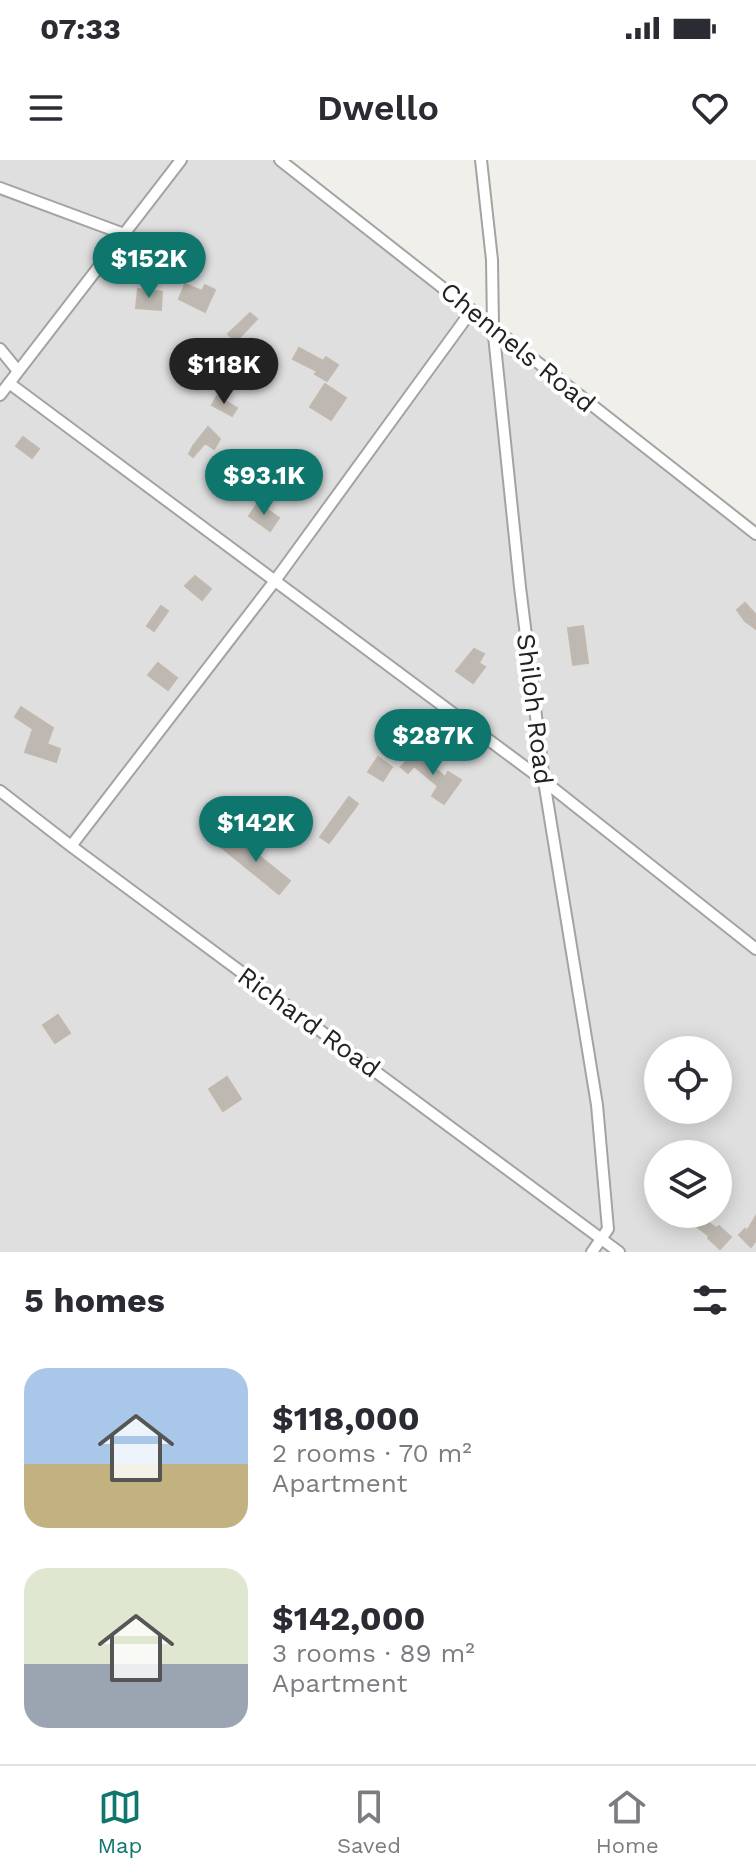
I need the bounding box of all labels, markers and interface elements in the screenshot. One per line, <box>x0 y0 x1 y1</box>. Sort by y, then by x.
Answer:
text: 07:33 <box>40 11 121 46</box>
icon: menu <box>24 86 68 130</box>
icon: heart <box>688 86 732 130</box>
text: Dwello <box>317 87 439 129</box>
pin: $152K <box>93 232 205 300</box>
text: $152K <box>111 243 187 273</box>
street label: Chennels Road <box>435 276 601 418</box>
pin: $118K <box>168 338 280 406</box>
text: $118K <box>187 349 261 379</box>
pin: $93.1K <box>199 449 329 517</box>
text: $93.1K <box>223 460 305 490</box>
street label: Shiloh Road <box>511 632 559 786</box>
pin: $287K <box>377 709 489 777</box>
text: $287K <box>392 720 474 750</box>
pin: $142K <box>200 796 312 864</box>
text: $142K <box>217 807 295 837</box>
street label: Richard Road <box>232 960 386 1084</box>
map controls <box>644 1036 732 1228</box>
button: locate <box>644 1036 732 1124</box>
button: layers <box>644 1140 732 1228</box>
icon: filters <box>688 1278 732 1322</box>
text: 5 homes <box>24 1280 165 1320</box>
text: $118,000 <box>272 1398 420 1438</box>
icon: home <box>88 1400 184 1496</box>
text: 2 rooms · 70 m² <box>272 1438 472 1468</box>
text: Apartment <box>272 1468 408 1498</box>
text: $142,000 <box>272 1598 426 1638</box>
icon: home <box>88 1600 184 1696</box>
text: 3 rooms · 89 m² <box>272 1638 475 1668</box>
text: Apartment <box>272 1668 408 1698</box>
tab: Map <box>97 1785 142 1858</box>
tab: Saved <box>337 1785 401 1858</box>
tab: Home <box>596 1785 659 1858</box>

